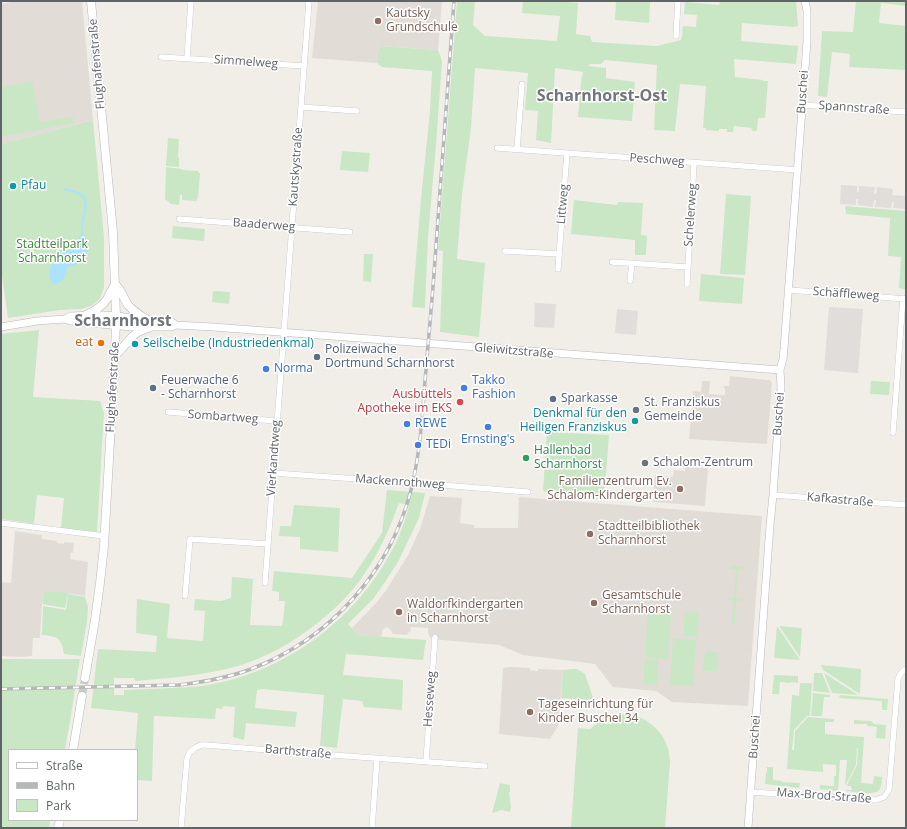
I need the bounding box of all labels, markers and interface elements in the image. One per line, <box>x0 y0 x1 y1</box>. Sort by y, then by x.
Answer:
place label: Kautsky Grundschule <box>386 7 458 35</box>
marker: Kautsky Grundschule <box>373 16 383 26</box>
street label: Flughafenstraße <box>86 18 108 110</box>
street label: Simmelweg <box>214 53 278 71</box>
street label: Buschei <box>794 70 812 114</box>
district label: Scharnhorst-Ost <box>537 86 667 106</box>
street label: Spannstraße <box>818 98 890 118</box>
street label: Kautskystraße <box>286 127 306 207</box>
street label: Peschweg <box>629 151 685 169</box>
place label: Pfau <box>21 179 46 193</box>
marker: Pfau <box>8 181 18 191</box>
street label: Littweg <box>554 183 572 225</box>
street label: Schelerweg <box>682 183 700 247</box>
street label: Baaderweg <box>232 216 296 234</box>
park label: Stadtteilpark Scharnhorst <box>16 238 88 266</box>
street label: Schäffleweg <box>812 284 880 304</box>
district label: Scharnhorst <box>74 311 172 331</box>
place label: eat <box>75 336 93 350</box>
place label: Seilscheibe (Industriedenkmal) <box>143 337 314 351</box>
marker: eat <box>96 338 106 348</box>
marker: Seilscheibe (Industriedenkmal) <box>130 339 140 349</box>
street label: Gleiwitzstraße <box>474 340 554 362</box>
street label: Flughafenstraße <box>103 341 123 433</box>
place label: Polizeiwache Dortmund Scharnhorst <box>325 343 454 371</box>
marker: Polizeiwache Dortmund Scharnhorst <box>312 352 322 362</box>
place label: Norma <box>274 362 313 376</box>
marker: Norma <box>261 364 271 374</box>
place label: Feuerwache 6 - Scharnhorst <box>161 374 239 402</box>
place label: Takko Fashion <box>472 374 516 402</box>
marker: Feuerwache 6 - Scharnhorst <box>148 383 158 393</box>
marker: Takko Fashion <box>459 383 469 393</box>
place label: Ausbüttels Apotheke im EKS <box>357 388 452 416</box>
place label: Sparkasse <box>561 392 618 406</box>
street label: Buschei <box>770 392 788 436</box>
marker: Sparkasse <box>548 394 558 404</box>
place label: St. Franziskus Gemeinde <box>644 396 720 424</box>
marker: Ausbüttels Apotheke im EKS <box>455 397 465 407</box>
marker: St. Franziskus Gemeinde <box>631 405 641 415</box>
street label: Sombartweg <box>187 407 259 427</box>
place label: Denkmal für den Heiligen Franziskus <box>520 407 627 435</box>
marker: Denkmal für den Heiligen Franziskus <box>630 416 640 426</box>
place label: REWE <box>415 417 447 431</box>
street label: Vierkandtweg <box>264 419 284 497</box>
marker: REWE <box>402 419 412 429</box>
marker: Ernsting's <box>483 422 493 432</box>
place label: Ernsting's <box>461 433 515 447</box>
place label: TEDi <box>426 438 451 452</box>
marker: TEDi <box>413 440 423 450</box>
place label: Hallenbad Scharnhorst <box>534 444 602 472</box>
marker: Hallenbad Scharnhorst <box>521 453 531 463</box>
place label: Schalom-Zentrum <box>653 456 753 470</box>
marker: Schalom-Zentrum <box>640 458 650 468</box>
street label: Mackenrothweg <box>355 472 445 492</box>
place label: Familienzentrum Ev. Schalom-Kindergarten <box>547 475 672 503</box>
marker: Familienzentrum Ev. Schalom-Kindergarten <box>675 484 685 494</box>
street label: Kafkastraße <box>806 490 874 510</box>
place label: Stadtteilbibliothek Scharnhorst <box>598 520 700 548</box>
marker: Stadtteilbibliothek Scharnhorst <box>585 529 595 539</box>
place label: Gesamtschule Scharnhorst <box>602 589 681 617</box>
place label: Waldorfkindergarten in Scharnhorst <box>407 598 523 626</box>
marker: Gesamtschule Scharnhorst <box>589 598 599 608</box>
marker: Waldorfkindergarten in Scharnhorst <box>394 607 404 617</box>
street label: Hesseweg <box>421 670 439 728</box>
place label: Tageseinrichtung für Kinder Buschei 34 <box>538 698 653 726</box>
marker: Tageseinrichtung für Kinder Buschei 34 <box>525 707 535 717</box>
street label: Buschei <box>746 715 764 759</box>
street label: Barthstraße <box>264 742 332 762</box>
legend <box>8 749 138 821</box>
text: Straße <box>46 757 83 774</box>
text: Bahn <box>46 777 75 794</box>
street label: Max-Brod-Straße <box>776 785 872 807</box>
text: Park <box>46 797 71 814</box>

